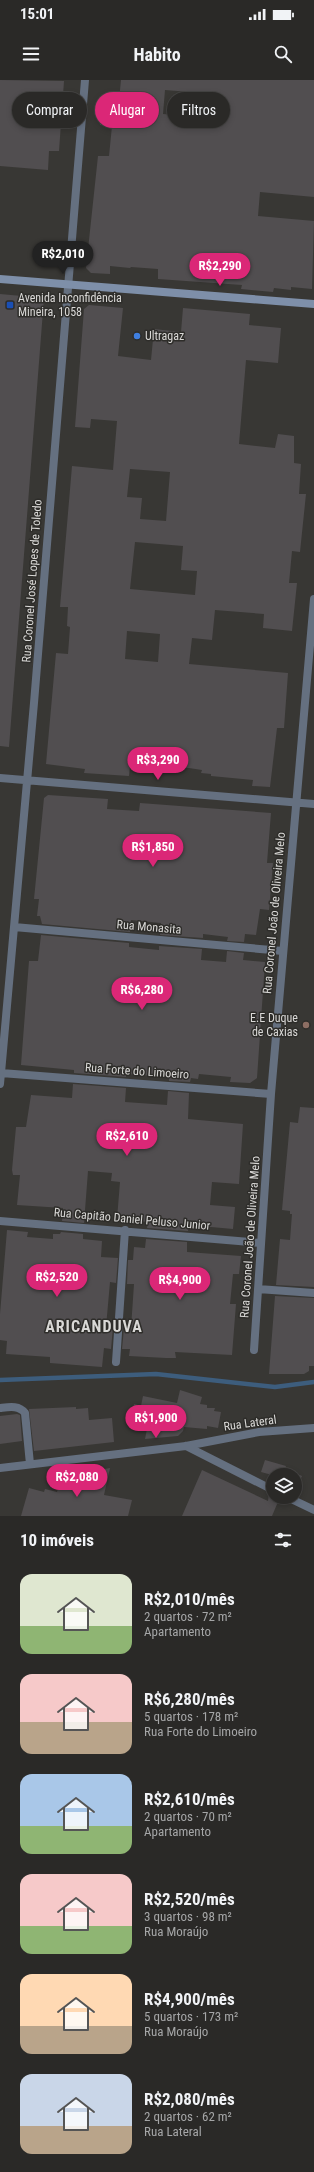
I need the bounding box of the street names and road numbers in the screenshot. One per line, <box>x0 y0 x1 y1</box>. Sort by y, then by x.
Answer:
street label: Rua Coronel José Lopes de Toledo <box>19 499 45 663</box>
street label: Rua Coronel João de Oliveira Melo <box>260 832 288 994</box>
street label: Rua Monasita <box>116 917 182 937</box>
street label: Rua Forte do Limoeiro <box>84 1060 190 1082</box>
street label: Rua Coronel João de Oliveira Melo <box>237 1156 263 1318</box>
street label: Rua Capitão Daniel Peluso Junior <box>53 1205 211 1233</box>
street label: Rua Lateral <box>223 1412 277 1434</box>

